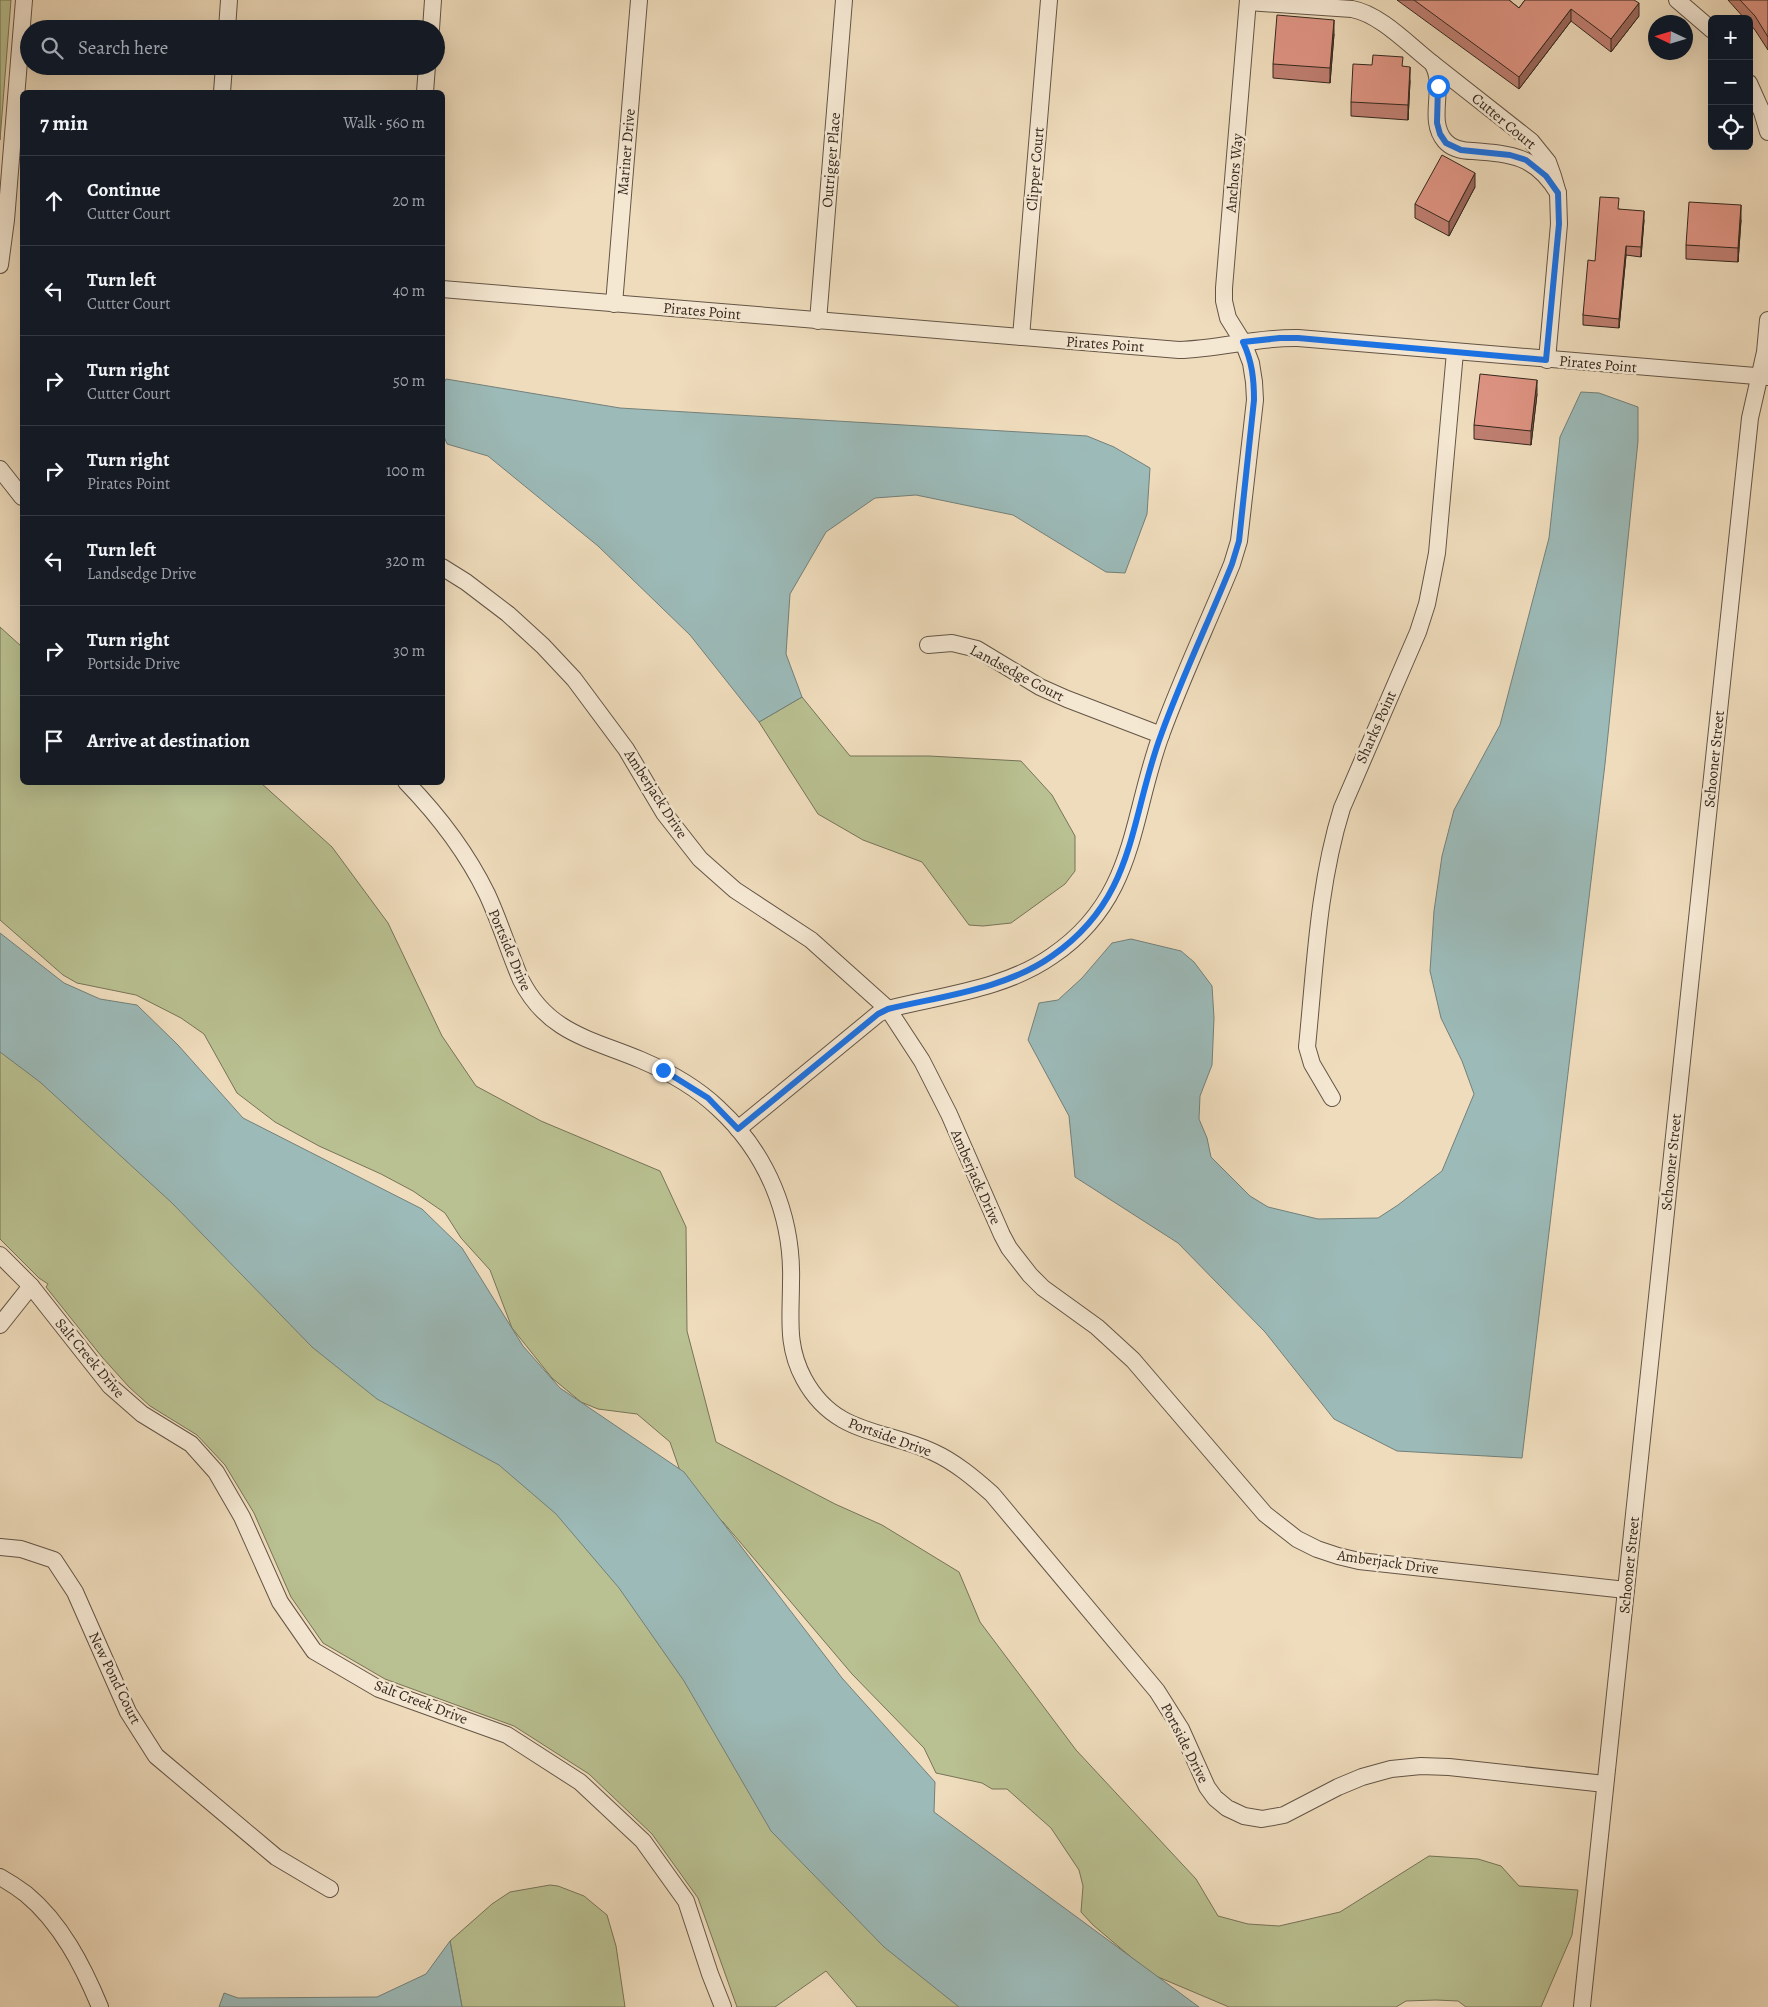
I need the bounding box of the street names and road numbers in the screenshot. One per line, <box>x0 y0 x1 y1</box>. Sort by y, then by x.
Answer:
street label: Cutter Court <box>1468 88 1540 154</box>
street label: Mariner Drive <box>612 108 640 196</box>
street label: Outrigger Place <box>817 111 845 209</box>
street label: Clipper Court <box>1021 126 1049 212</box>
street label: Anchors Way <box>1220 132 1247 214</box>
street label: Pirates Point <box>662 298 742 324</box>
street label: Pirates Point <box>1065 331 1145 357</box>
street label: Pirates Point <box>1558 351 1638 377</box>
street label: Landsedge Court <box>966 640 1068 706</box>
street label: Sharks Point <box>1351 688 1401 766</box>
street label: Schooner Street <box>1699 709 1729 809</box>
street label: Amberjack Drive <box>619 745 692 843</box>
street label: Portside Drive <box>484 906 536 994</box>
street label: Schooner Street <box>1656 1112 1686 1212</box>
street label: Amberjack Drive <box>946 1125 1006 1228</box>
street label: Salt Creek Drive <box>51 1314 129 1402</box>
street label: Portside Drive <box>845 1413 935 1461</box>
street label: Schooner Street <box>1614 1515 1644 1615</box>
street label: Amberjack Drive <box>1335 1545 1440 1579</box>
street label: New Pond Court <box>84 1628 146 1728</box>
street label: Salt Creek Drive <box>371 1675 471 1729</box>
street label: Portside Drive <box>1156 1700 1214 1787</box>

